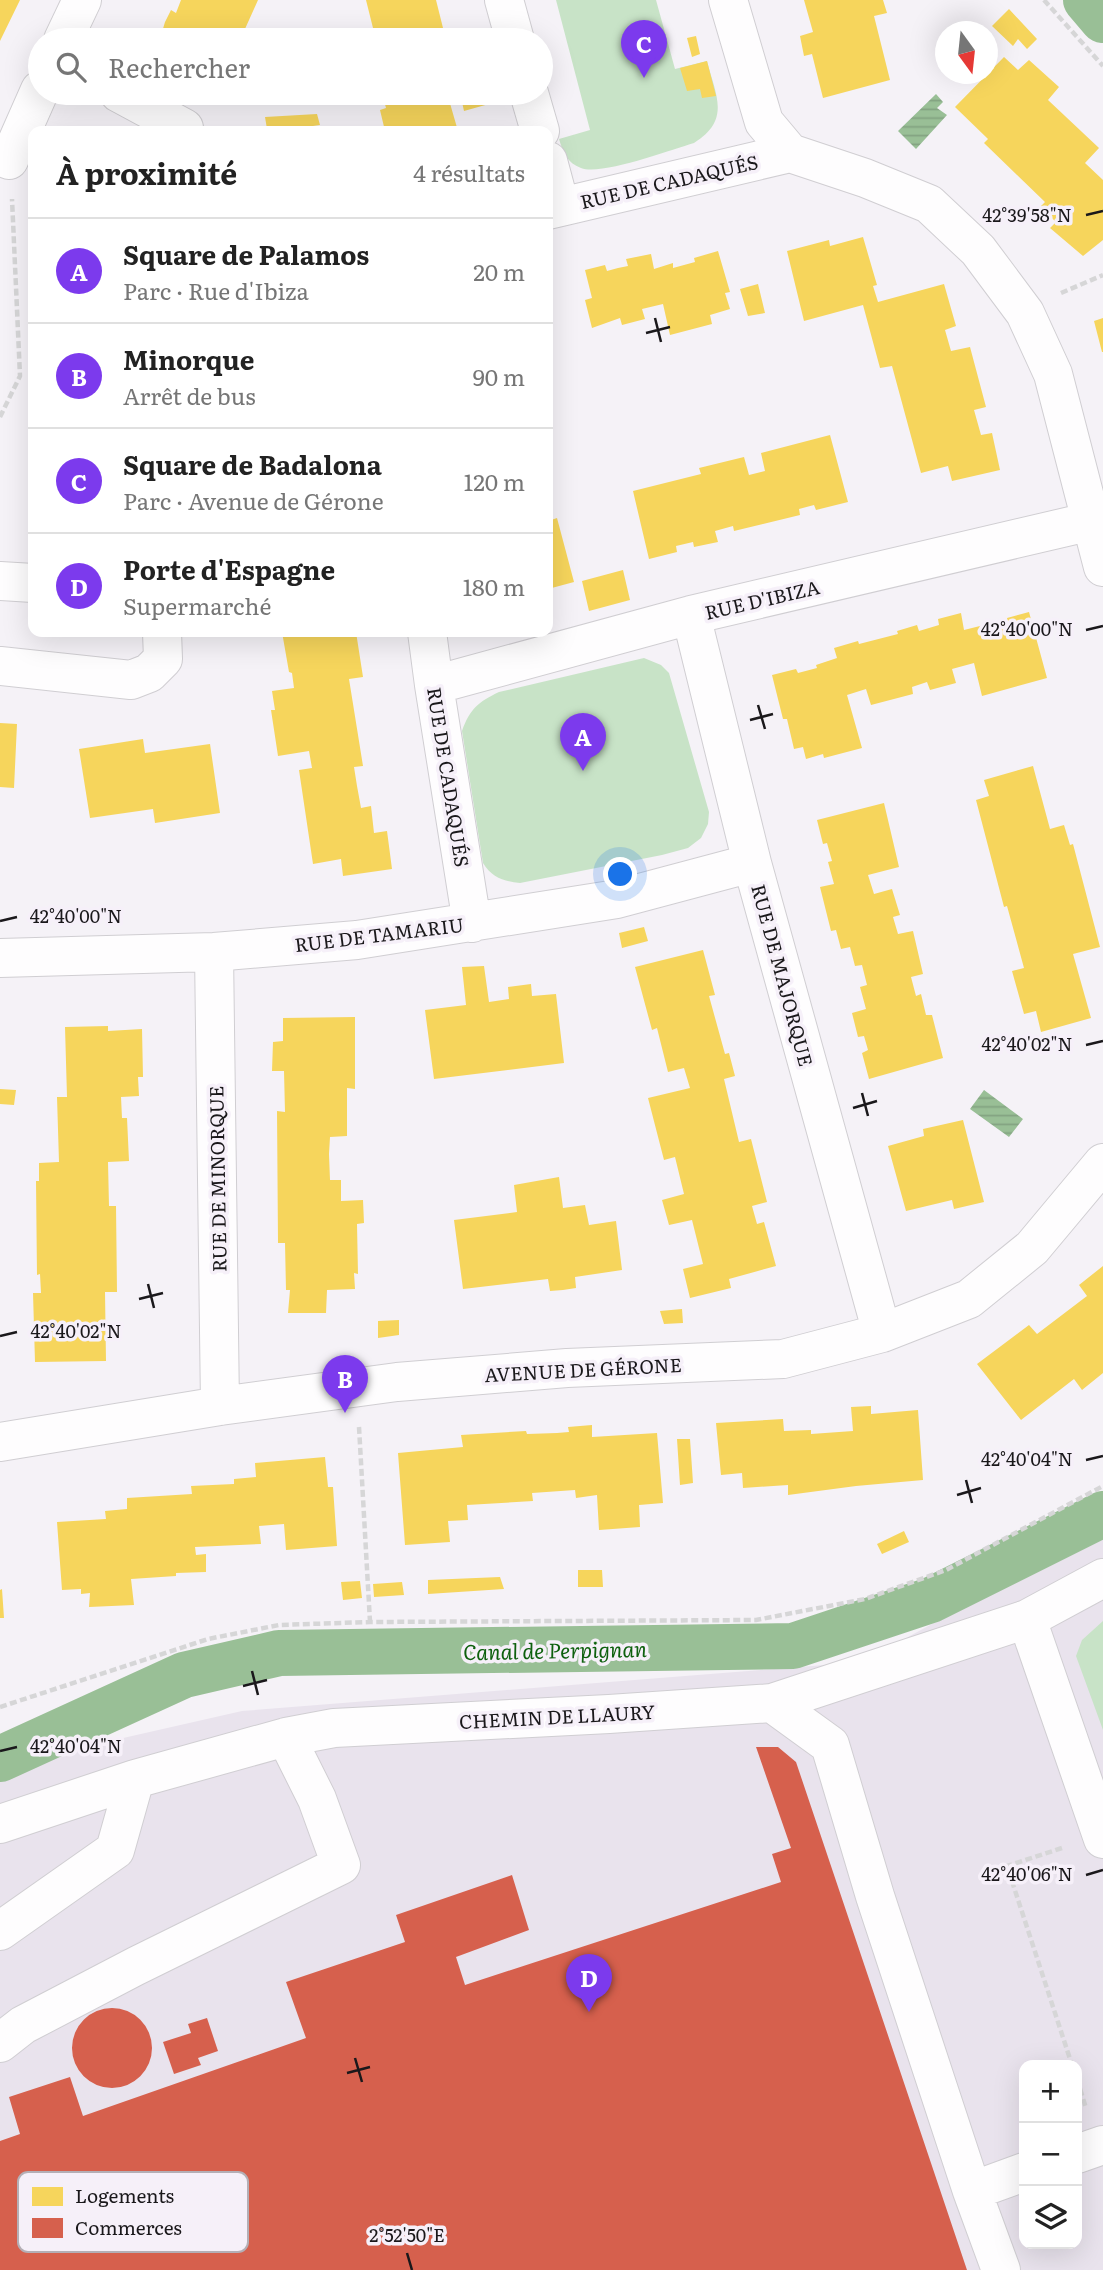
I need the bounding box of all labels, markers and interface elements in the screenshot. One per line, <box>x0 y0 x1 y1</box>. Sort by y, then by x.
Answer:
pin: C <box>621 20 667 78</box>
north arrow <box>935 21 998 84</box>
search box <box>28 28 553 105</box>
text: Rechercher <box>108 47 250 86</box>
icon: search <box>52 48 90 86</box>
street label: RUE DE CADAQUÉS <box>577 147 761 215</box>
text: À proximité <box>56 150 237 194</box>
text: 4 résultats <box>413 155 525 189</box>
text: 42°39'58"N <box>982 201 1072 228</box>
text: Square de Palamos <box>123 234 369 273</box>
text: A <box>70 254 88 288</box>
text: 20 m <box>473 254 525 288</box>
text: Parc · Rue d'Ibiza <box>123 273 309 307</box>
text: Minorque <box>123 339 254 378</box>
text: B <box>71 359 87 393</box>
text: 90 m <box>473 359 525 393</box>
text: Arrêt de bus <box>123 378 256 412</box>
text: Square de Badalona <box>123 444 382 483</box>
text: C <box>71 464 87 498</box>
text: 120 m <box>464 464 525 498</box>
text: Parc · Avenue de Gérone <box>123 483 384 517</box>
text: Porte d'Espagne <box>123 549 335 588</box>
text: D <box>70 569 88 603</box>
text: 180 m <box>463 569 525 603</box>
street label: RUE D'IBIZA <box>702 572 822 626</box>
text: Supermarché <box>123 588 271 622</box>
text: 42°40'00"N <box>981 615 1073 642</box>
street label: RUE DE CADAQUÉS <box>421 685 477 869</box>
pin: A <box>560 713 606 771</box>
your location <box>603 857 637 891</box>
street label: RUE DE MAJORQUE <box>745 881 821 1069</box>
text: 42°40'00"N <box>30 902 122 929</box>
street label: RUE DE TAMARIU <box>293 910 465 958</box>
text: 42°40'02"N <box>982 1030 1072 1057</box>
street label: RUE DE MINORQUE <box>201 1086 233 1272</box>
text: 42°40'02"N <box>31 1317 121 1344</box>
street label: AVENUE DE GÉRONE <box>484 1350 682 1388</box>
pin: B <box>322 1355 368 1413</box>
text: 42°40'04"N <box>981 1445 1073 1472</box>
water label: Canal de Perpignan <box>463 1632 648 1666</box>
street label: CHEMIN DE LLAURY <box>458 1697 656 1735</box>
text: 42°40'04"N <box>30 1732 122 1759</box>
text: 42°40'06"N <box>981 1860 1073 1887</box>
pin: D <box>566 1954 612 2012</box>
map controls <box>1019 2060 1082 2249</box>
button: + <box>1019 2060 1082 2123</box>
button: − <box>1019 2123 1082 2186</box>
legend <box>18 2172 248 2252</box>
text: Logements <box>75 2181 174 2209</box>
button: layers <box>1019 2186 1082 2249</box>
text: Commerces <box>75 2213 182 2241</box>
text: 2°52'50"E <box>369 2221 445 2248</box>

